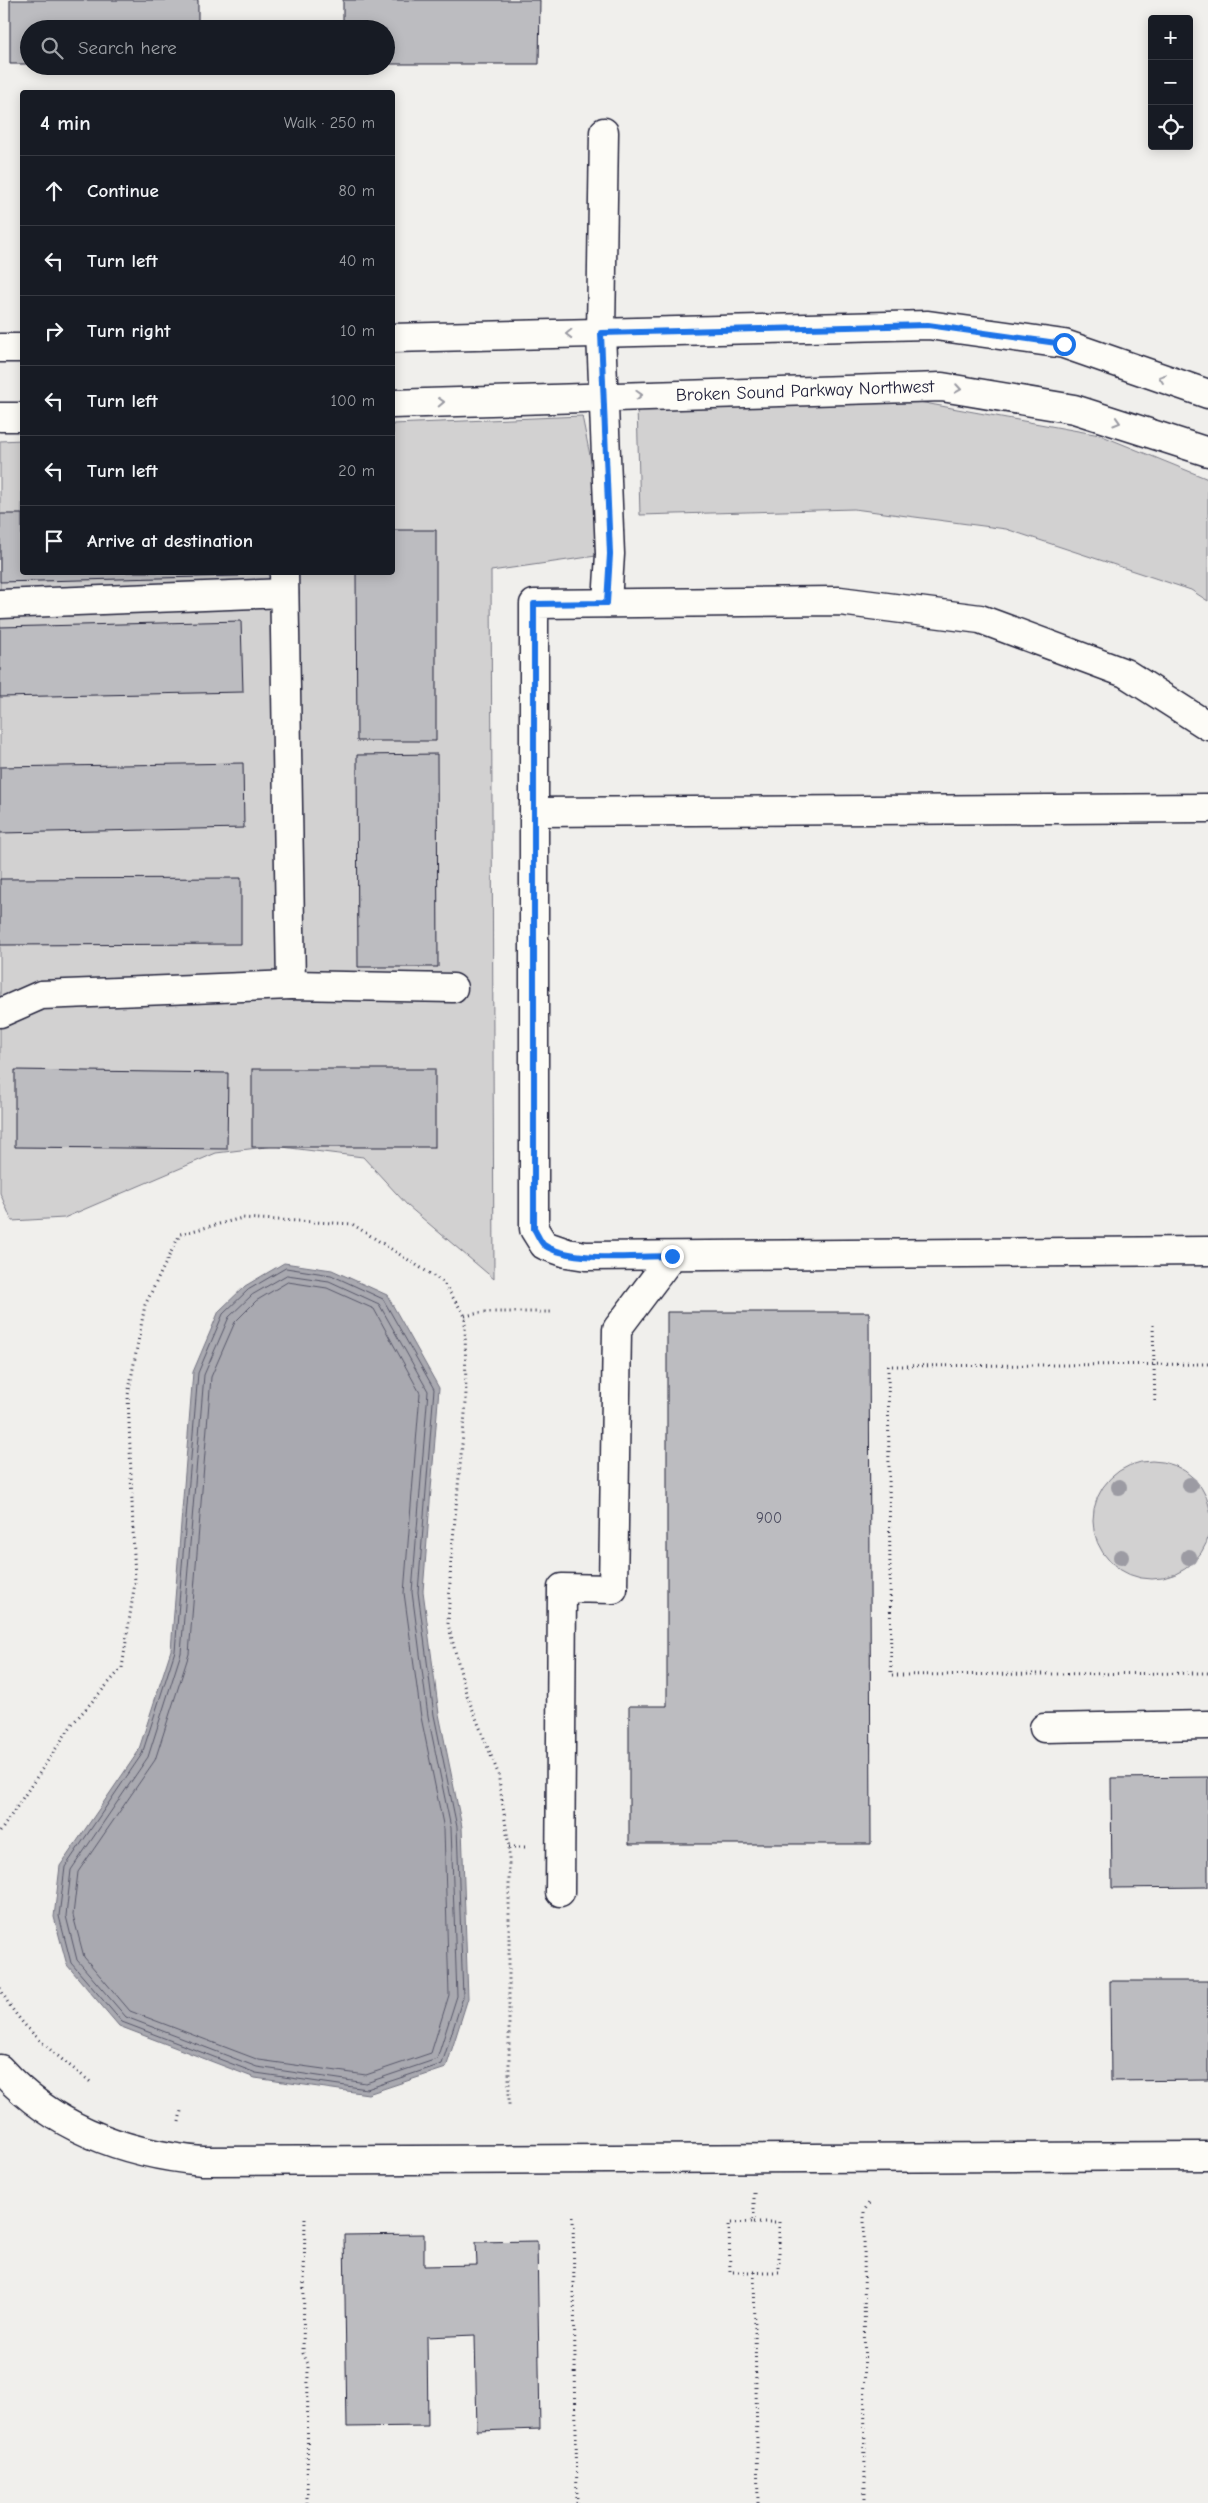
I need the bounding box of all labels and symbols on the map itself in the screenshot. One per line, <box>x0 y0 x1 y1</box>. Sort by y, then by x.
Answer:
one-way arrow <box>565 329 572 339</box>
route start <box>1053 333 1076 356</box>
one-way arrow <box>1158 374 1167 384</box>
street label: Broken Sound Parkway Northwest <box>675 376 935 406</box>
one-way arrow <box>954 384 963 394</box>
one-way arrow <box>635 390 643 400</box>
one-way arrow <box>438 397 445 407</box>
one-way arrow <box>1113 416 1121 426</box>
route end <box>661 1245 684 1268</box>
house number: 900 <box>756 1509 782 1527</box>

